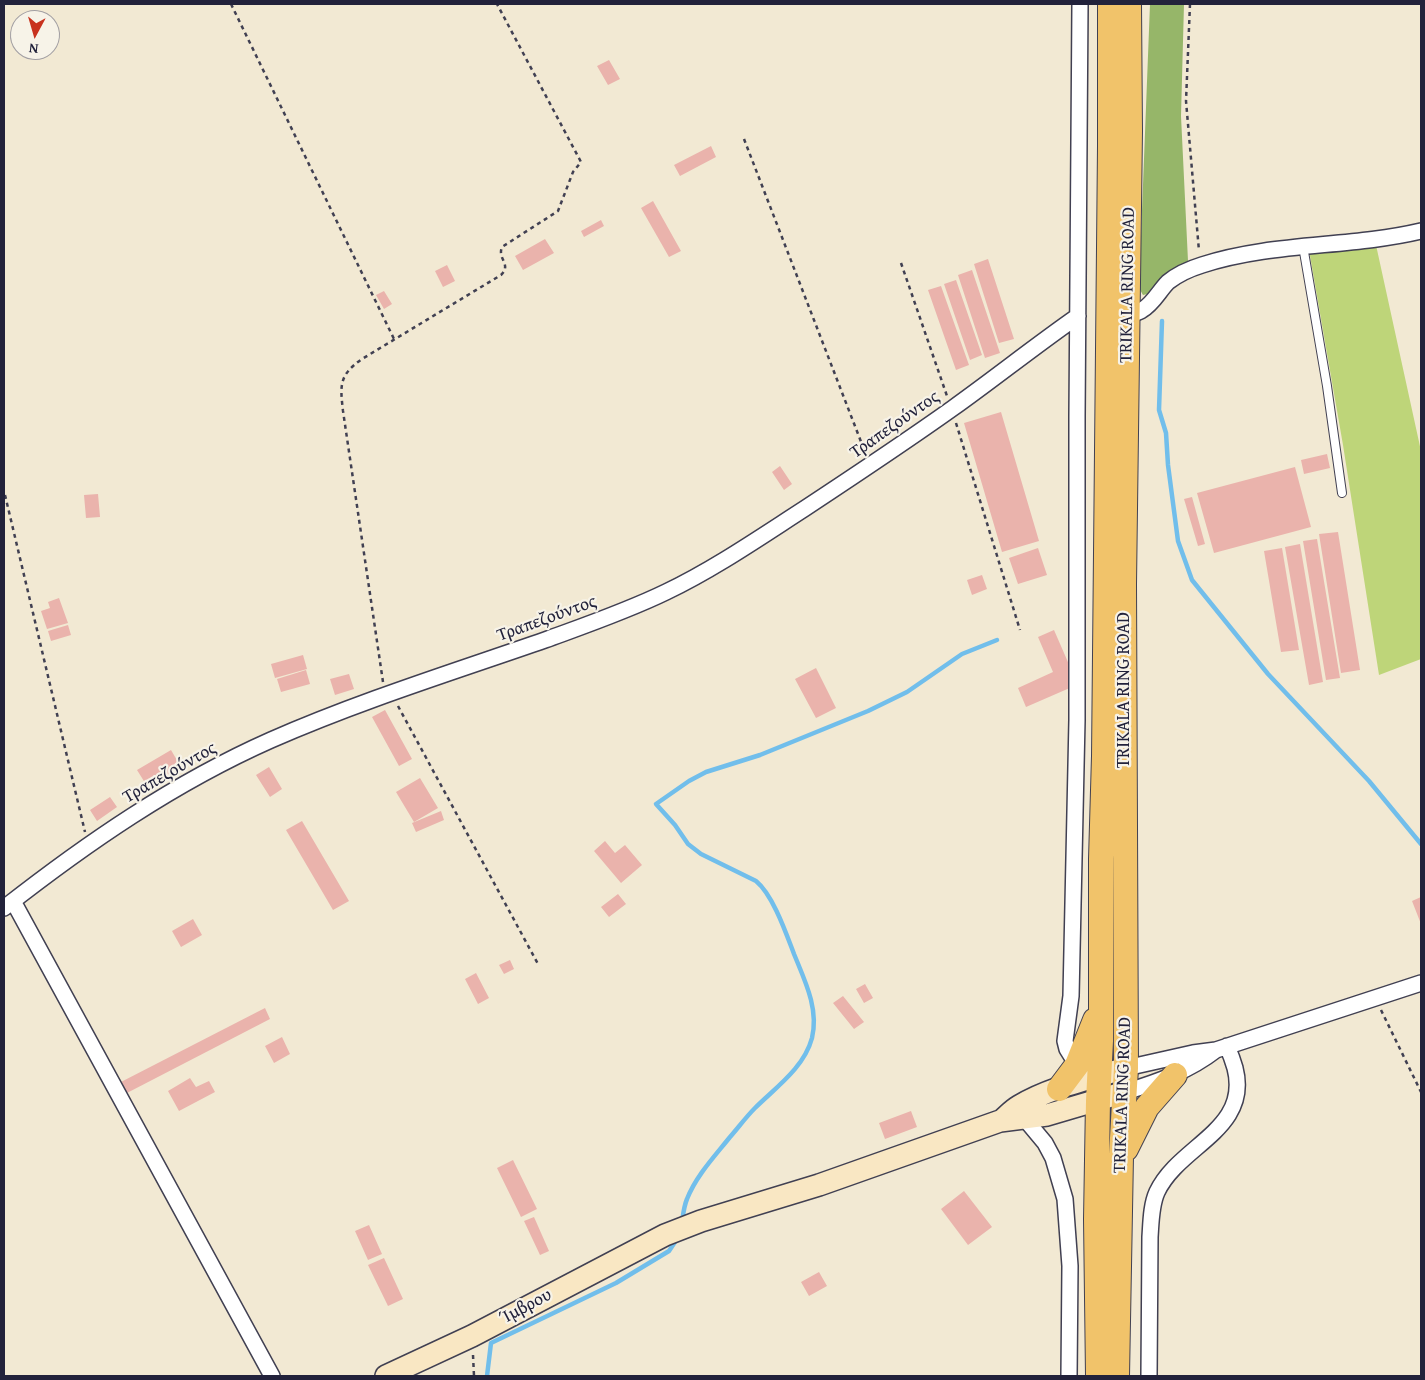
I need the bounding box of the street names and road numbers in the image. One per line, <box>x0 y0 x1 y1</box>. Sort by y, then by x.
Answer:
street label: TRIKALA RING ROAD <box>1116 207 1140 363</box>
street label: Τραπεζούντος <box>846 386 944 464</box>
street label: Τραπεζούντος <box>494 591 600 647</box>
street label: TRIKALA RING ROAD <box>1113 612 1135 768</box>
street label: Τραπεζούντος <box>119 738 221 808</box>
street label: TRIKALA RING ROAD <box>1109 1017 1137 1173</box>
street label: Ίμβρου <box>496 1284 556 1330</box>

